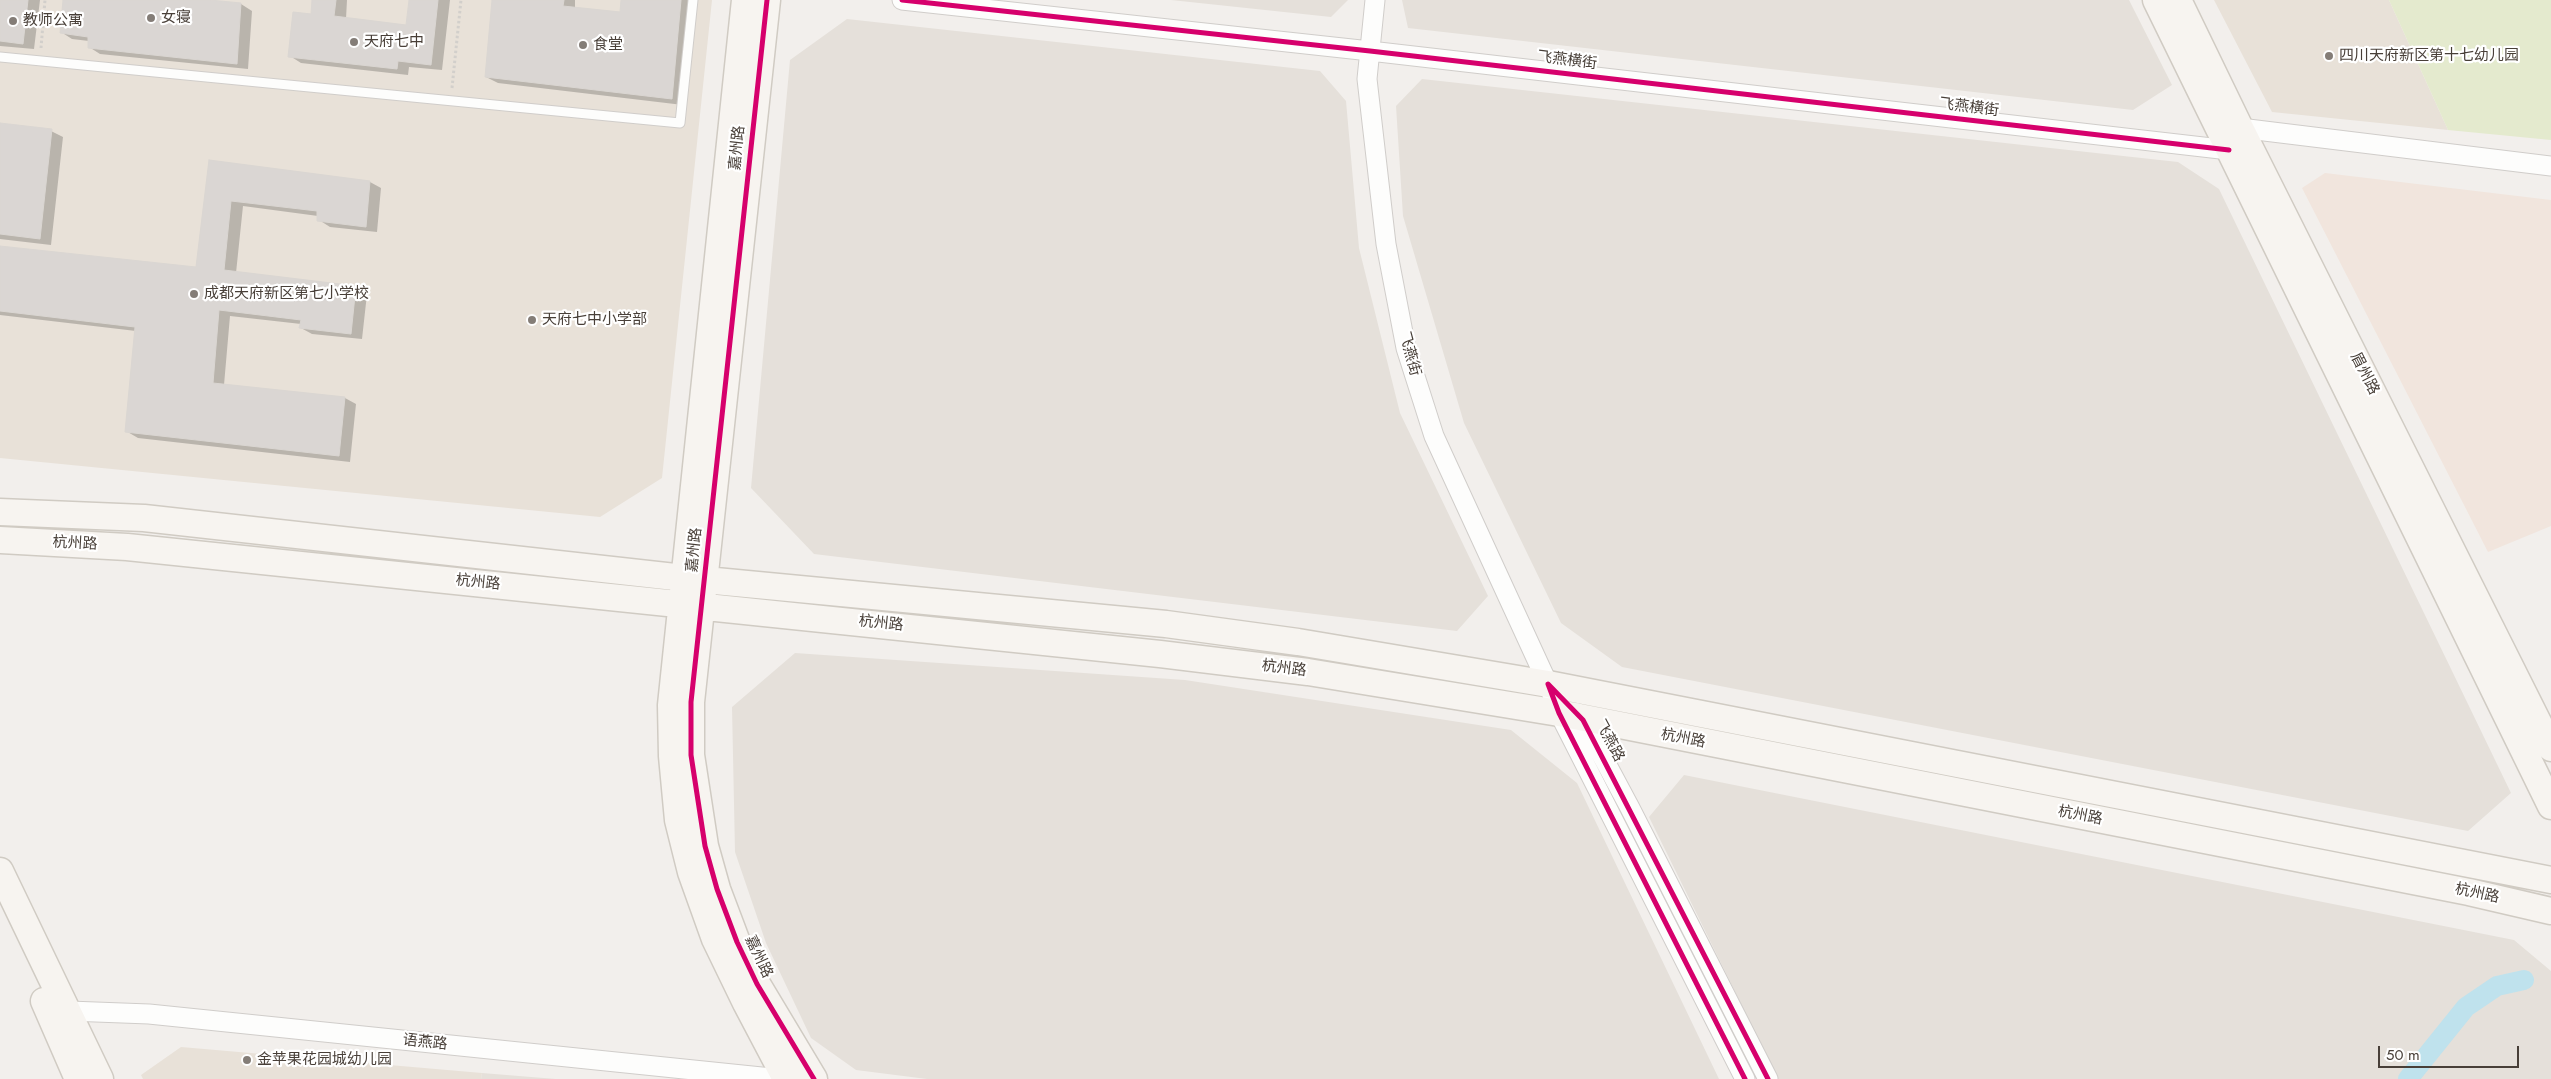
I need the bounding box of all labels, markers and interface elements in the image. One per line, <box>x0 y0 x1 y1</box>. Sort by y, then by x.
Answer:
place label: 女寝 <box>161 9 191 27</box>
place label: 教师公寓 <box>23 12 83 30</box>
marker: 女寝 <box>145 12 157 24</box>
marker: 教师公寓 <box>7 15 19 27</box>
place label: 天府七中 <box>364 33 424 51</box>
marker: 天府七中 <box>348 36 360 48</box>
place label: 食堂 <box>593 36 623 54</box>
marker: 食堂 <box>577 39 589 51</box>
place label: 四川天府新区第十七幼儿园 <box>2339 47 2519 65</box>
street label: 飞燕横街 <box>1536 48 1598 74</box>
marker: 四川天府新区第十七幼儿园 <box>2323 50 2335 62</box>
street label: 飞燕横街 <box>1938 95 2000 121</box>
street label: 嘉州路 <box>727 125 749 171</box>
place label: 成都天府新区第七小学校 <box>204 285 369 303</box>
marker: 成都天府新区第七小学校 <box>188 288 200 300</box>
place label: 天府七中小学部 <box>542 311 647 329</box>
marker: 天府七中小学部 <box>526 314 538 326</box>
street label: 飞燕街 <box>1394 330 1424 378</box>
street label: 眉州路 <box>2346 350 2382 398</box>
street label: 嘉州路 <box>684 527 706 573</box>
street label: 杭州路 <box>52 534 98 554</box>
street label: 杭州路 <box>455 572 501 594</box>
street label: 杭州路 <box>858 613 904 635</box>
street label: 杭州路 <box>1261 657 1307 681</box>
street label: 飞燕路 <box>1590 717 1628 765</box>
street label: 杭州路 <box>1659 726 1707 752</box>
street label: 杭州路 <box>2056 803 2104 829</box>
street label: 杭州路 <box>2453 881 2501 907</box>
street label: 嘉州路 <box>740 933 776 981</box>
street label: 语燕路 <box>402 1032 448 1054</box>
scale bar <box>2381 1036 2522 1068</box>
text: 50 m <box>2386 1044 2420 1066</box>
place label: 金苹果花园城幼儿园 <box>257 1051 392 1069</box>
marker: 金苹果花园城幼儿园 <box>241 1054 253 1066</box>

